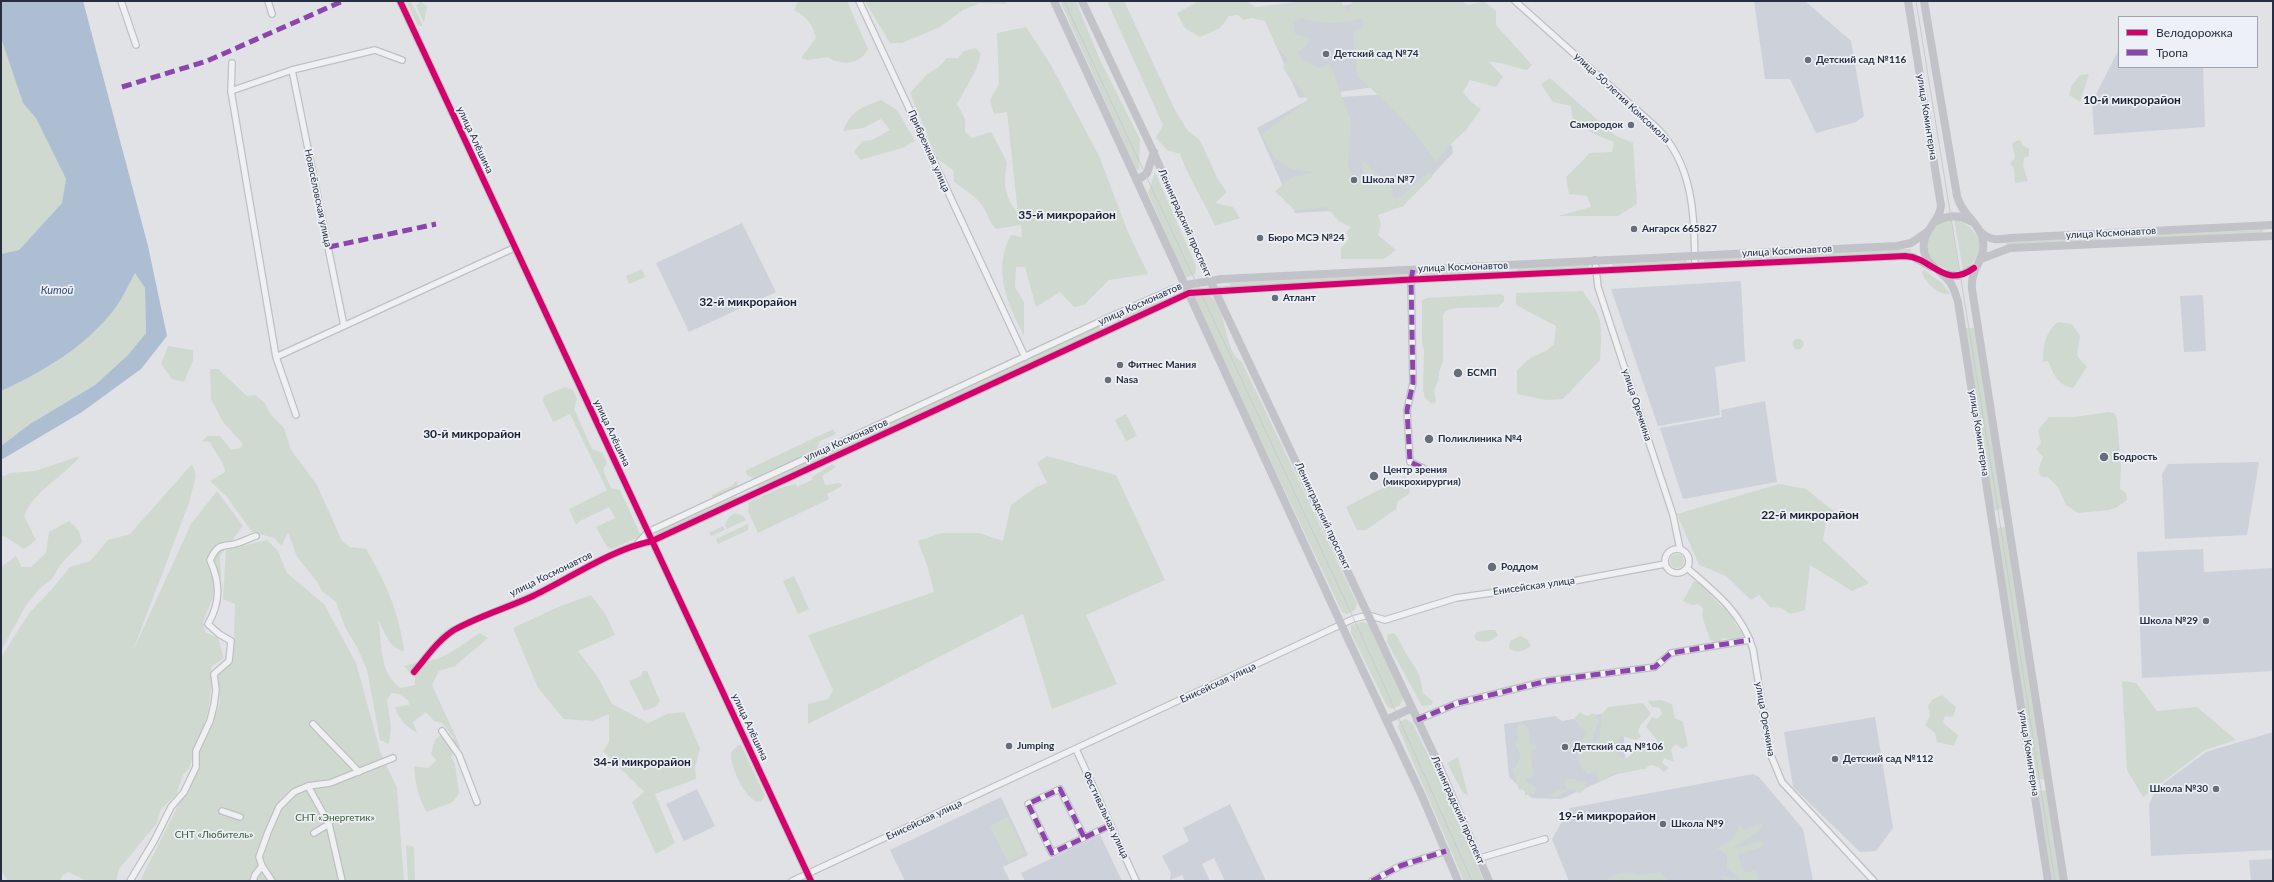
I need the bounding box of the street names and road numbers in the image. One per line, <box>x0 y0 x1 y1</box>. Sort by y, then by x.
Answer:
street label: улица 50-летия Комсомола <box>1571 50 1673 146</box>
street label: улица Коминтерна <box>1914 73 1940 161</box>
street label: улица Алёшина <box>454 105 496 175</box>
street label: Прибрежная улица <box>905 108 953 194</box>
street label: Новосёловская улица <box>302 148 334 248</box>
street label: Ленинградский проспект <box>1156 167 1214 279</box>
street label: улица Космонавтов <box>2066 225 2156 241</box>
street label: улица Космонавтов <box>1742 243 1832 259</box>
street label: улица Космонавтов <box>1418 259 1508 275</box>
street label: улица Космонавтов <box>1096 280 1184 328</box>
street label: улица Оречкина <box>1620 367 1654 443</box>
street label: улица Коминтерна <box>1966 389 1992 477</box>
street label: улица Алёшина <box>591 398 633 468</box>
street label: улица Космонавтов <box>802 416 890 464</box>
street label: Ленинградский проспект <box>1293 460 1353 572</box>
street label: улица Космонавтов <box>508 549 594 599</box>
street label: Енисейская улица <box>1492 574 1576 598</box>
street label: Енисейская улица <box>1178 660 1258 706</box>
street label: улица Оречкина <box>1753 681 1777 757</box>
street label: улица Алёшина <box>729 692 771 762</box>
street label: улица Коминтерна <box>2016 709 2042 797</box>
street label: Ленинградский проспект <box>1429 754 1487 866</box>
street label: Фестивальная улица <box>1081 770 1131 860</box>
street label: Енисейская улица <box>884 797 964 843</box>

